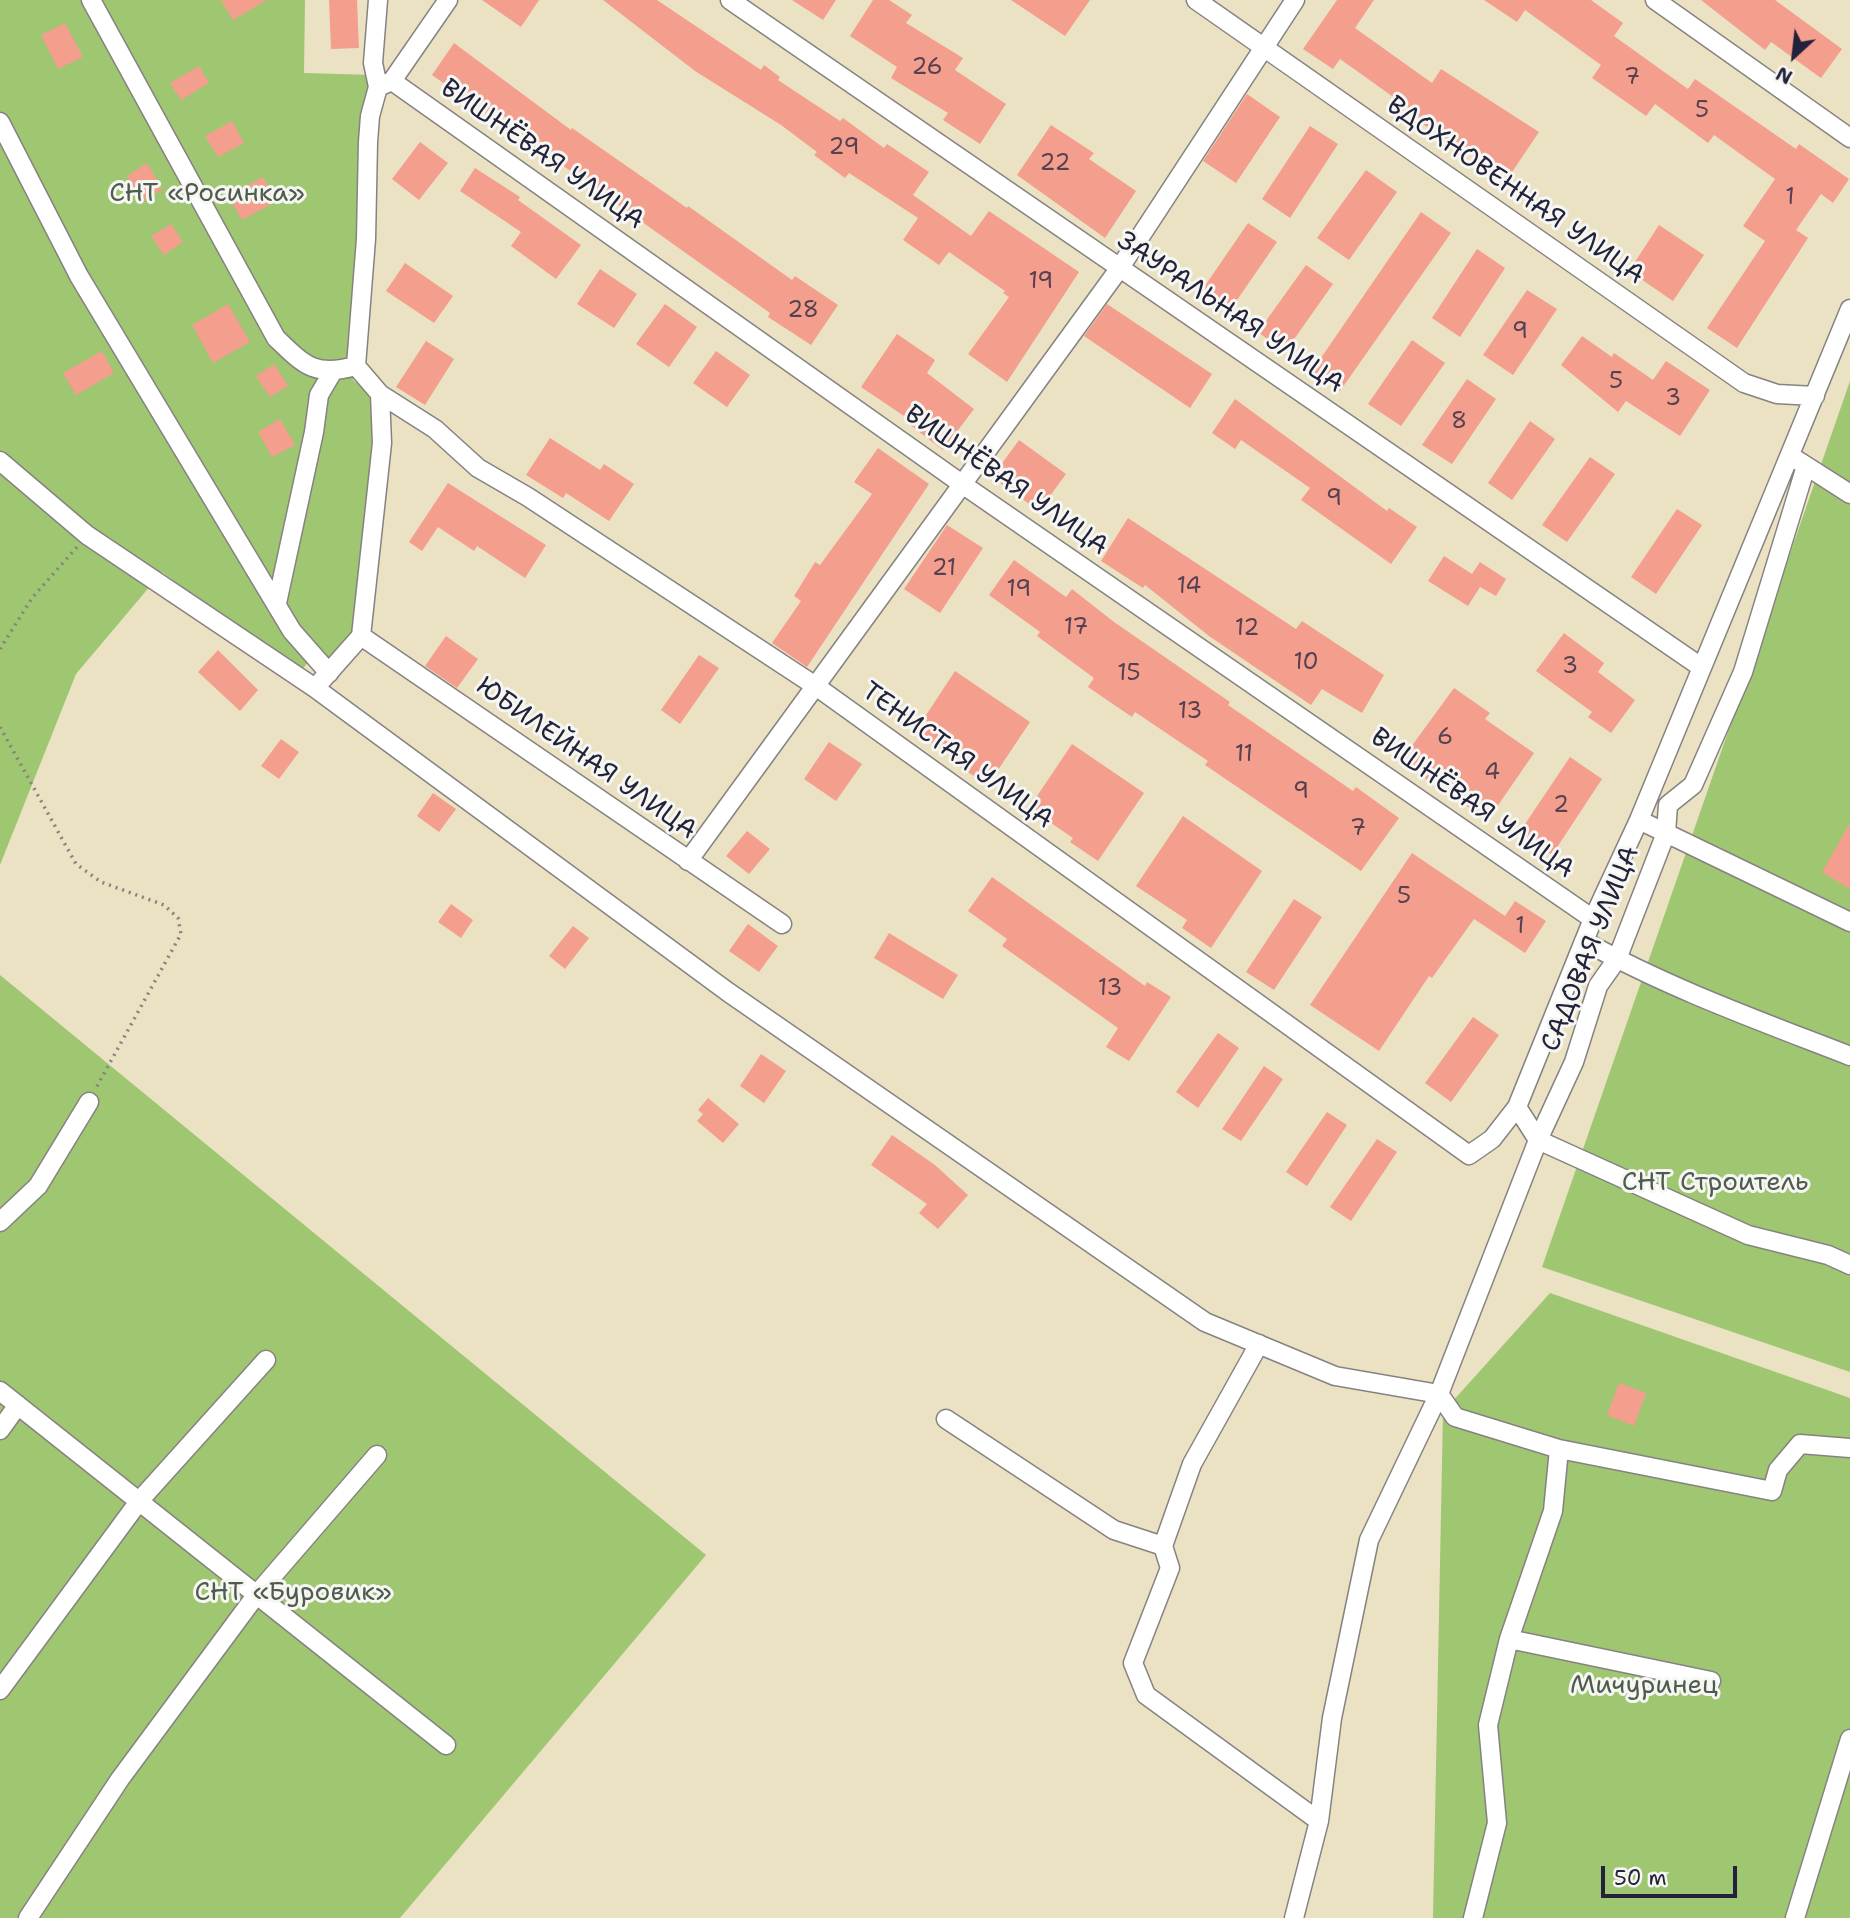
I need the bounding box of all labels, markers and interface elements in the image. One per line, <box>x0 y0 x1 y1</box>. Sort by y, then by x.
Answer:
north arrow <box>1759 21 1829 91</box>
house number: 26 <box>911 54 943 82</box>
text: N <box>1772 61 1797 90</box>
house number: 7 <box>1624 64 1640 92</box>
street label: ВИШНЁВАЯ УЛИЦА <box>434 73 650 237</box>
street label: ВДОХНОВЕННАЯ УЛИЦА <box>1380 90 1650 292</box>
house number: 5 <box>1695 97 1709 125</box>
house number: 29 <box>829 134 859 162</box>
house number: 22 <box>1039 150 1071 178</box>
park label: СНТ «Росинка» <box>109 178 305 210</box>
house number: 1 <box>1785 184 1795 212</box>
street label: ЗАУРАЛЬНАЯ УЛИЦА <box>1111 226 1349 400</box>
house number: 19 <box>1029 268 1053 296</box>
house number: 28 <box>787 297 819 325</box>
house number: 9 <box>1512 318 1528 346</box>
house number: 5 <box>1609 368 1623 396</box>
house number: 3 <box>1665 385 1681 413</box>
street label: ВИШНЁВАЯ УЛИЦА <box>898 399 1114 563</box>
house number: 8 <box>1451 408 1467 436</box>
house number: 9 <box>1326 485 1342 513</box>
house number: 21 <box>932 555 956 583</box>
house number: 14 <box>1177 573 1201 601</box>
house number: 19 <box>1007 576 1031 604</box>
house number: 17 <box>1064 614 1088 642</box>
house number: 12 <box>1235 615 1259 643</box>
house number: 10 <box>1293 649 1319 677</box>
house number: 3 <box>1562 653 1578 681</box>
house number: 15 <box>1117 660 1141 688</box>
street label: ЮБИЛЕЙНАЯ УЛИЦА <box>470 671 702 847</box>
street label: ТЕНИСТАЯ УЛИЦА <box>855 676 1059 836</box>
house number: 13 <box>1178 698 1202 726</box>
street label: ВИШНЁВАЯ УЛИЦА <box>1364 722 1580 886</box>
house number: 6 <box>1437 724 1453 752</box>
house number: 11 <box>1235 741 1253 769</box>
house number: 4 <box>1484 759 1500 787</box>
house number: 9 <box>1293 778 1309 806</box>
house number: 2 <box>1553 792 1569 820</box>
house number: 7 <box>1350 815 1366 843</box>
street label: САДОВАЯ УЛИЦА <box>1536 842 1646 1056</box>
house number: 5 <box>1397 883 1411 911</box>
house number: 1 <box>1515 913 1525 941</box>
house number: 13 <box>1098 975 1122 1003</box>
park label: СНТ Строитель <box>1622 1167 1808 1199</box>
park label: СНТ «Буровик» <box>194 1577 392 1609</box>
park label: Мичуринец <box>1570 1670 1718 1702</box>
scale bar <box>1605 1852 1742 1896</box>
text: 50 m <box>1614 1864 1667 1892</box>

